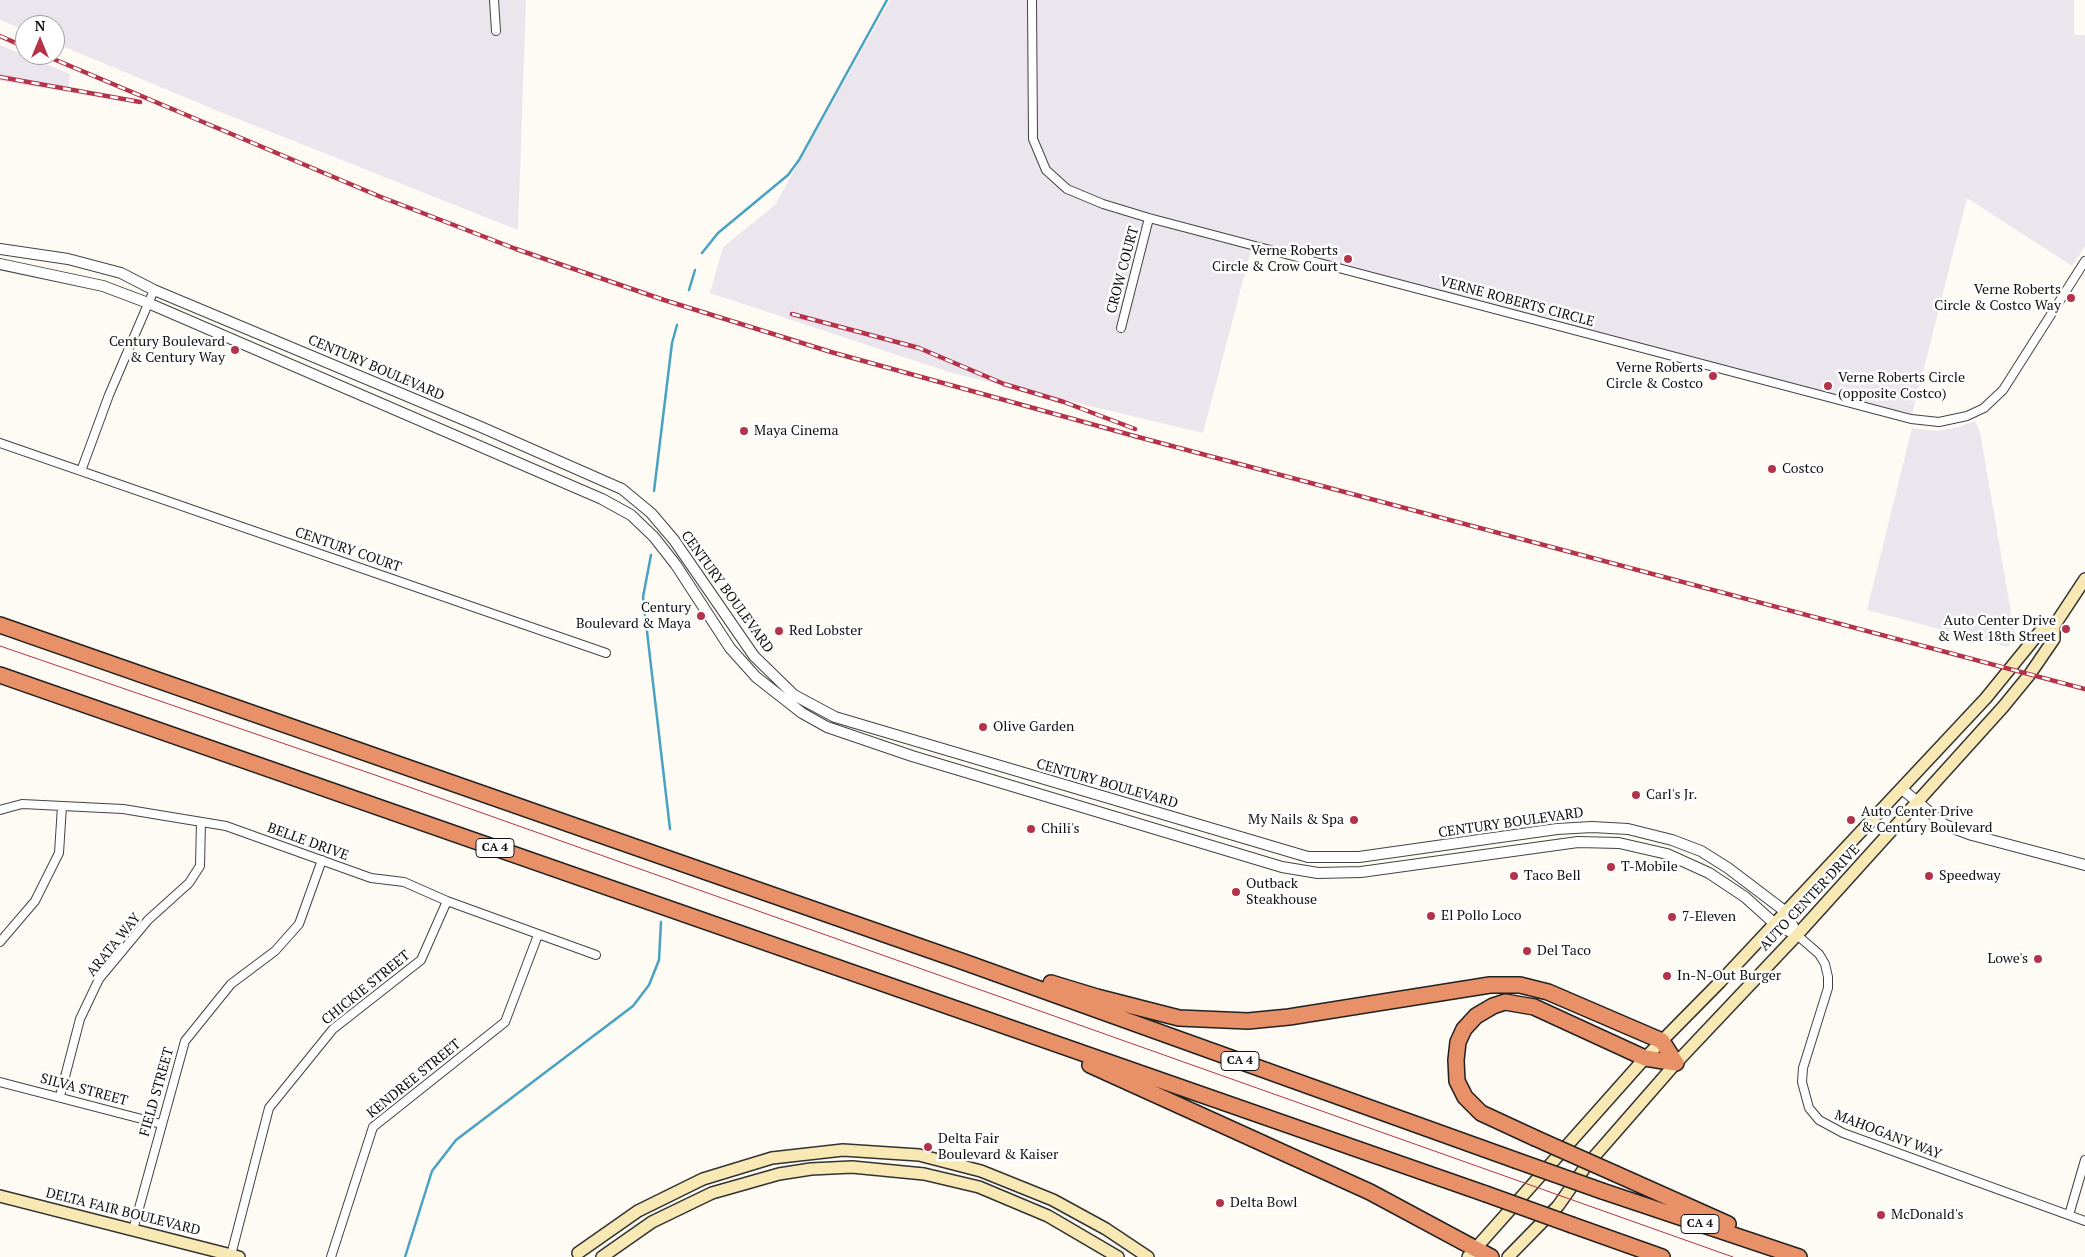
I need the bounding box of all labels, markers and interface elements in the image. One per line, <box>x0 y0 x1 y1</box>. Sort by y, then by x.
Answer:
north arrow <box>15 15 65 65</box>
text: N <box>35 16 45 35</box>
street label: CROW COURT <box>1103 225 1143 315</box>
place label: Verne Roberts Circle & Crow Court <box>1212 243 1338 276</box>
marker: Verne Roberts Circle & Crow Court <box>1342 253 1354 265</box>
street label: VERNE ROBERTS CIRCLE <box>1438 273 1596 331</box>
place label: Verne Roberts Circle & Costco Way <box>1934 282 2061 314</box>
marker: Verne Roberts Circle & Costco Way <box>2065 292 2077 304</box>
street label: CENTURY BOULEVARD <box>305 332 447 404</box>
place label: Century Boulevard & Century Way <box>109 334 225 367</box>
marker: Century Boulevard & Century Way <box>229 344 241 356</box>
place label: Verne Roberts Circle & Costco <box>1606 360 1703 392</box>
marker: Verne Roberts Circle & Costco <box>1707 370 1719 382</box>
place label: Verne Roberts Circle (opposite Costco) <box>1838 370 1965 402</box>
marker: Verne Roberts Circle (opposite Costco) <box>1822 380 1834 392</box>
place label: Maya Cinema <box>754 423 838 439</box>
marker: Maya Cinema <box>738 425 750 437</box>
place label: Costco <box>1782 461 1824 477</box>
marker: Costco <box>1766 463 1778 475</box>
street label: CENTURY COURT <box>293 524 403 576</box>
street label: CENTURY BOULEVARD <box>677 528 777 656</box>
place label: Century Boulevard & Maya <box>576 600 691 632</box>
marker: Century Boulevard & Maya <box>695 610 707 622</box>
place label: Auto Center Drive & West 18th Street <box>1937 613 2056 646</box>
place label: Red Lobster <box>789 623 863 639</box>
marker: Auto Center Drive & West 18th Street <box>2060 623 2072 635</box>
marker: Red Lobster <box>773 625 785 637</box>
place label: Olive Garden <box>993 719 1074 735</box>
marker: Olive Garden <box>977 721 989 733</box>
street label: CENTURY BOULEVARD <box>1034 756 1180 812</box>
place label: Carl's Jr. <box>1646 787 1697 803</box>
marker: Carl's Jr. <box>1630 789 1642 801</box>
street label: CENTURY BOULEVARD <box>1437 804 1585 842</box>
place label: Auto Center Drive & Century Boulevard <box>1861 804 1993 836</box>
place label: My Nails & Spa <box>1248 812 1344 828</box>
marker: My Nails & Spa <box>1348 814 1360 826</box>
marker: Auto Center Drive & Century Boulevard <box>1845 814 1857 826</box>
street label: BELLE DRIVE <box>265 820 351 864</box>
place label: Chili's <box>1041 821 1080 837</box>
marker: Chili's <box>1025 823 1037 835</box>
road number: CA 4 <box>476 838 514 858</box>
street label: AUTO CENTER DRIVE <box>1756 841 1864 955</box>
place label: T-Mobile <box>1621 859 1678 875</box>
marker: T-Mobile <box>1605 861 1617 873</box>
place label: Taco Bell <box>1524 868 1581 884</box>
place label: Speedway <box>1939 868 2001 884</box>
marker: Taco Bell <box>1508 870 1520 882</box>
marker: Speedway <box>1923 870 1935 882</box>
place label: Outback Steakhouse <box>1246 876 1317 909</box>
marker: Outback Steakhouse <box>1230 886 1242 898</box>
place label: El Pollo Loco <box>1441 908 1521 924</box>
place label: 7-Eleven <box>1682 909 1736 925</box>
street label: ARATA WAY <box>83 910 145 980</box>
marker: El Pollo Loco <box>1425 910 1437 922</box>
marker: 7-Eleven <box>1666 911 1678 923</box>
place label: Del Taco <box>1537 943 1591 959</box>
marker: Del Taco <box>1521 945 1533 957</box>
street label: CHICKIE STREET <box>318 947 414 1029</box>
place label: Lowe's <box>1987 951 2028 967</box>
marker: Lowe's <box>2032 953 2044 965</box>
place label: In-N-Out Burger <box>1677 968 1781 984</box>
marker: In-N-Out Burger <box>1661 970 1673 982</box>
street label: KENDREE STREET <box>364 1036 464 1122</box>
street label: FIELD STREET <box>136 1046 178 1138</box>
road number: CA 4 <box>1221 1052 1259 1070</box>
street label: SILVA STREET <box>38 1070 130 1110</box>
street label: MAHOGANY WAY <box>1832 1107 1944 1163</box>
place label: Delta Fair Boulevard & Kaiser <box>938 1131 1058 1164</box>
marker: Delta Fair Boulevard & Kaiser <box>922 1141 934 1153</box>
street label: DELTA FAIR BOULEVARD <box>44 1185 202 1239</box>
place label: Delta Bowl <box>1230 1195 1297 1211</box>
marker: Delta Bowl <box>1214 1197 1226 1209</box>
place label: McDonald's <box>1891 1207 1963 1223</box>
marker: McDonald's <box>1875 1209 1887 1221</box>
road number: CA 4 <box>1681 1214 1719 1234</box>

